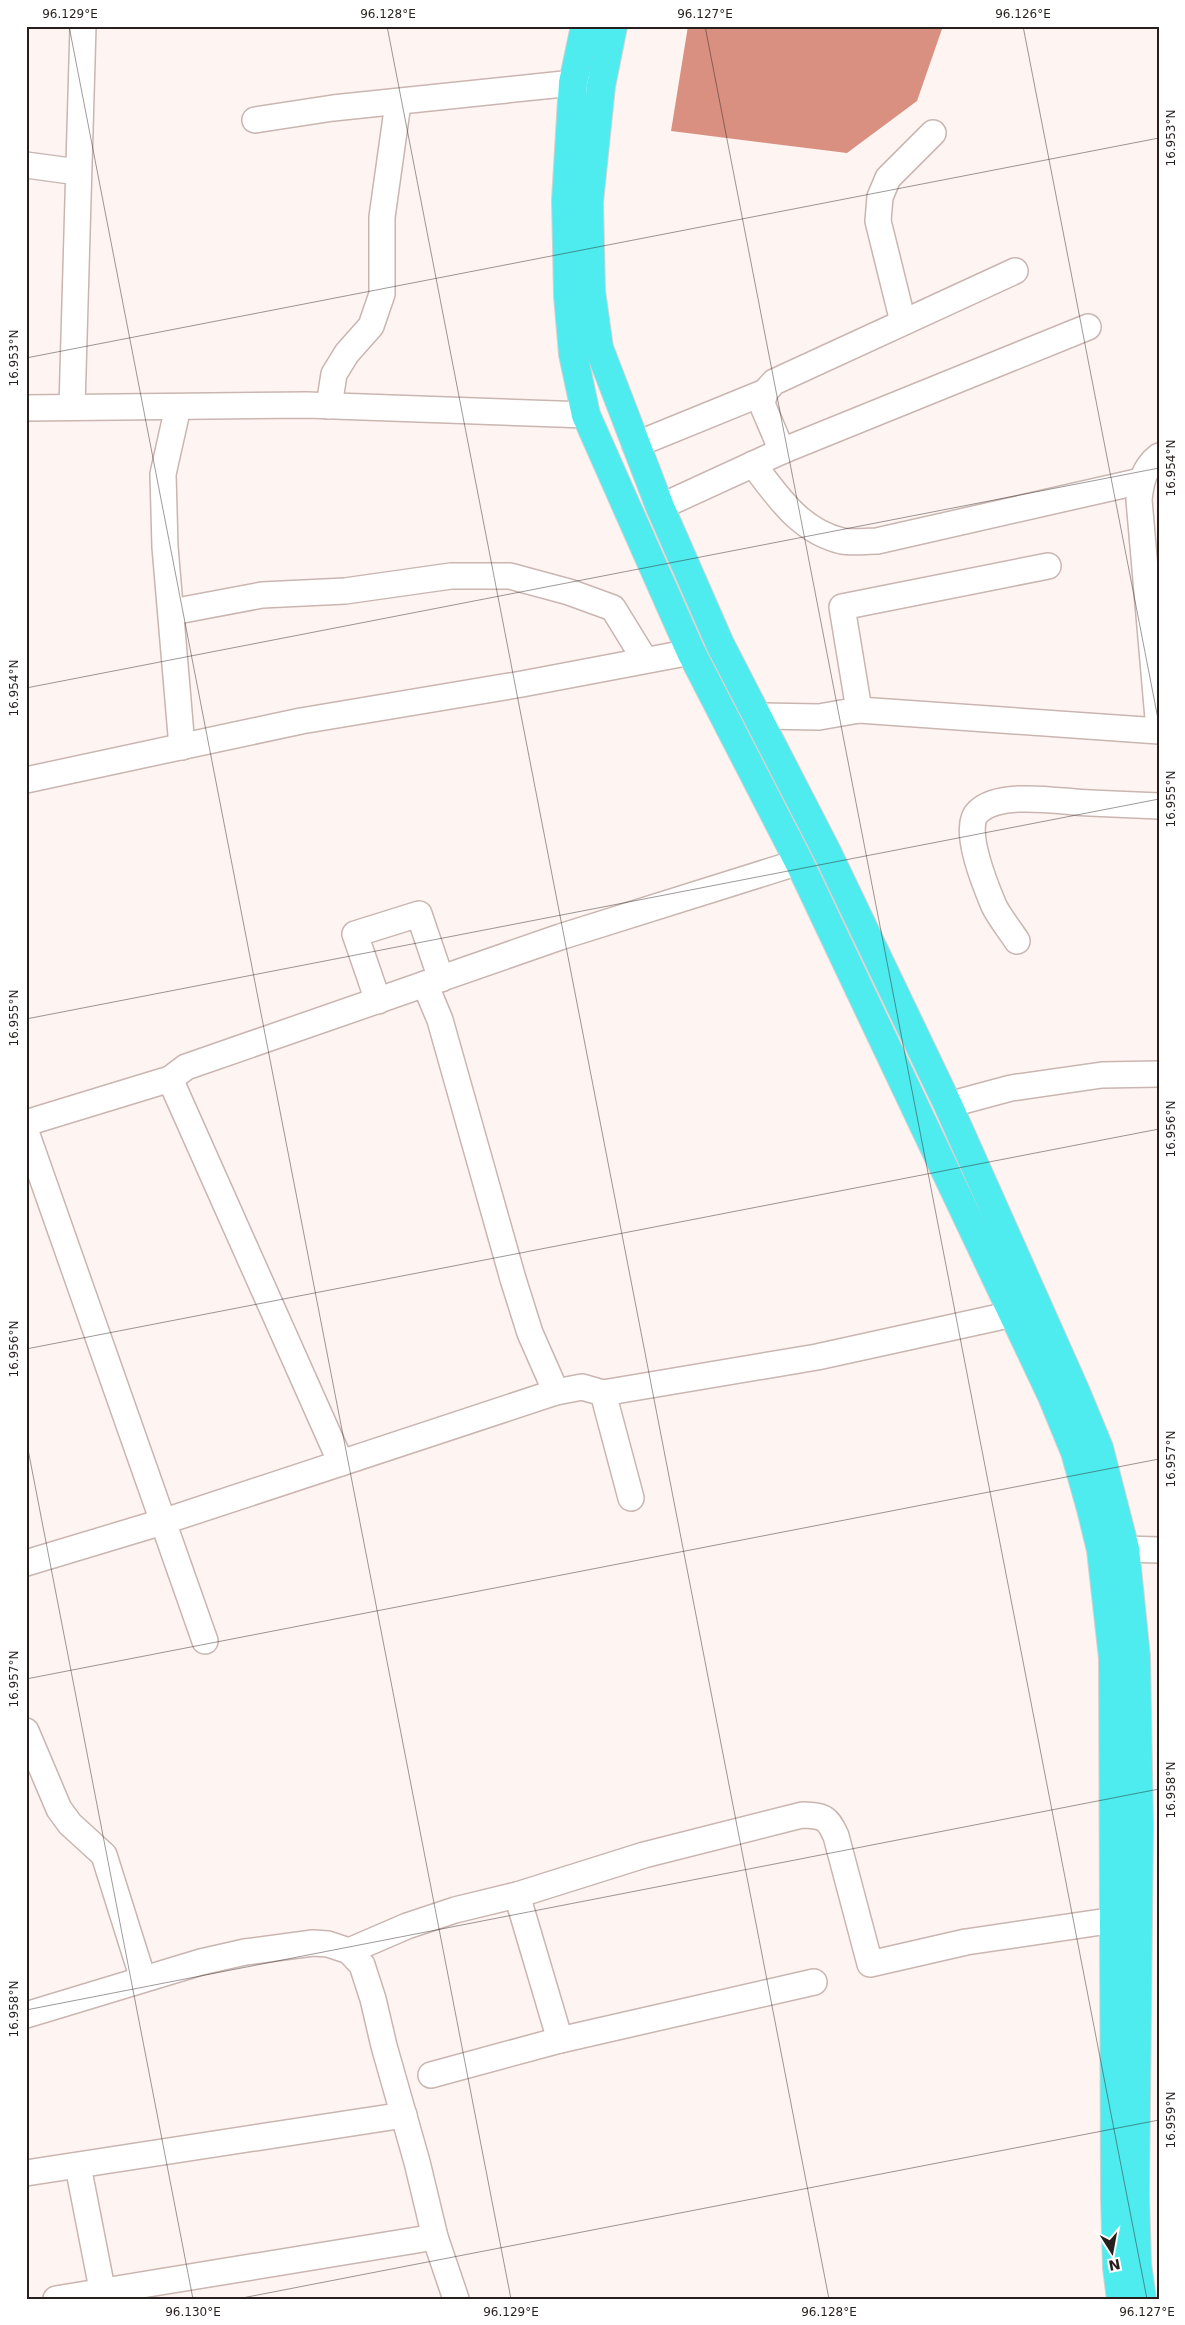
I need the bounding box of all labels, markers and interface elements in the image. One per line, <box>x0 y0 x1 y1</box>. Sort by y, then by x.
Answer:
text: 96.129°E <box>42 7 98 21</box>
text: 96.128°E <box>360 7 416 21</box>
text: 96.127°E <box>677 7 733 21</box>
text: 96.126°E <box>995 7 1051 21</box>
text: 16.953°N <box>1164 110 1178 166</box>
text: 16.953°N <box>7 330 21 386</box>
text: 16.954°N <box>1164 440 1178 496</box>
text: 16.954°N <box>7 660 21 716</box>
text: 16.955°N <box>1164 771 1178 827</box>
text: 16.955°N <box>7 990 21 1046</box>
text: 16.956°N <box>1164 1101 1178 1157</box>
text: 16.956°N <box>7 1321 21 1377</box>
text: 16.957°N <box>1164 1431 1178 1487</box>
text: 16.957°N <box>7 1651 21 1707</box>
text: 16.958°N <box>1164 1762 1178 1818</box>
text: 16.958°N <box>7 1981 21 2037</box>
text: 16.959°N <box>1164 2092 1178 2148</box>
north arrow <box>1088 2228 1138 2278</box>
text: N <box>1107 2256 1122 2274</box>
text: 96.130°E <box>165 2305 221 2319</box>
text: 96.129°E <box>483 2305 539 2319</box>
text: 96.128°E <box>801 2305 857 2319</box>
text: 96.127°E <box>1119 2305 1175 2319</box>

